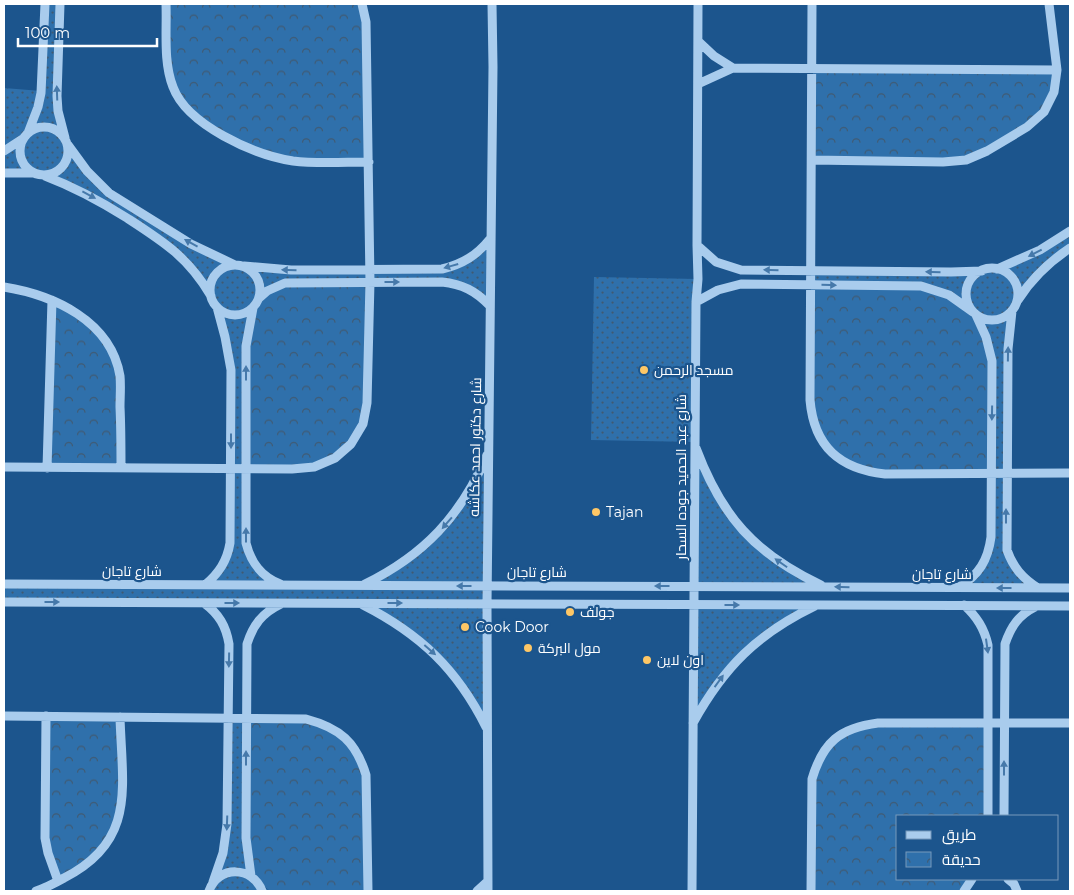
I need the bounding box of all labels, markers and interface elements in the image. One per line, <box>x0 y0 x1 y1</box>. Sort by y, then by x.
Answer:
scale bar <box>18 15 156 47</box>
text: 100 m <box>25 23 70 42</box>
one-way arrow <box>53 85 61 101</box>
one-way arrow <box>82 191 97 199</box>
one-way arrow <box>184 239 198 247</box>
one-way arrow <box>1028 249 1042 257</box>
one-way arrow <box>444 263 459 271</box>
one-way arrow <box>281 265 297 273</box>
one-way arrow <box>762 266 778 274</box>
one-way arrow <box>925 268 941 276</box>
one-way arrow <box>384 278 400 286</box>
one-way arrow <box>821 281 837 289</box>
one-way arrow <box>1004 346 1012 362</box>
place label: مسجد الرحمن <box>654 361 733 379</box>
one-way arrow <box>242 364 250 380</box>
marker: مسجد الرحمن <box>638 364 650 376</box>
street label: شارع دكتور احمد عكاشه <box>465 377 485 517</box>
street label: شارع عبد الحميد جوده السحار <box>672 394 690 561</box>
one-way arrow <box>988 405 996 421</box>
one-way arrow <box>227 434 235 450</box>
place label: Tajan <box>606 503 643 521</box>
marker: Tajan <box>590 506 602 518</box>
one-way arrow <box>1002 508 1010 524</box>
one-way arrow <box>441 516 452 529</box>
one-way arrow <box>242 527 250 543</box>
one-way arrow <box>774 558 788 568</box>
street label: شارع تاجان <box>102 562 162 580</box>
street label: شارع تاجان <box>507 563 567 581</box>
street label: شارع تاجان <box>912 565 972 583</box>
one-way arrow <box>456 582 472 590</box>
one-way arrow <box>653 582 669 590</box>
one-way arrow <box>833 583 849 591</box>
one-way arrow <box>996 584 1012 592</box>
one-way arrow <box>45 598 61 606</box>
one-way arrow <box>225 599 241 607</box>
one-way arrow <box>387 599 403 607</box>
one-way arrow <box>725 601 741 609</box>
place label: جولف <box>580 603 614 621</box>
marker: جولف <box>564 606 576 618</box>
place label: Cook Door <box>475 618 549 636</box>
marker: Cook Door <box>459 621 471 633</box>
place label: مول البركة <box>538 639 601 657</box>
one-way arrow <box>983 639 991 655</box>
marker: مول البركة <box>522 642 534 654</box>
one-way arrow <box>424 644 437 655</box>
place label: اون لاين <box>657 651 704 669</box>
one-way arrow <box>225 653 233 669</box>
marker: اون لاين <box>641 654 653 666</box>
one-way arrow <box>714 675 724 688</box>
one-way arrow <box>242 750 250 766</box>
one-way arrow <box>1000 759 1008 775</box>
one-way arrow <box>223 815 231 831</box>
legend <box>896 815 1059 880</box>
text: طريق <box>942 825 976 845</box>
text: حديقة <box>942 850 981 869</box>

